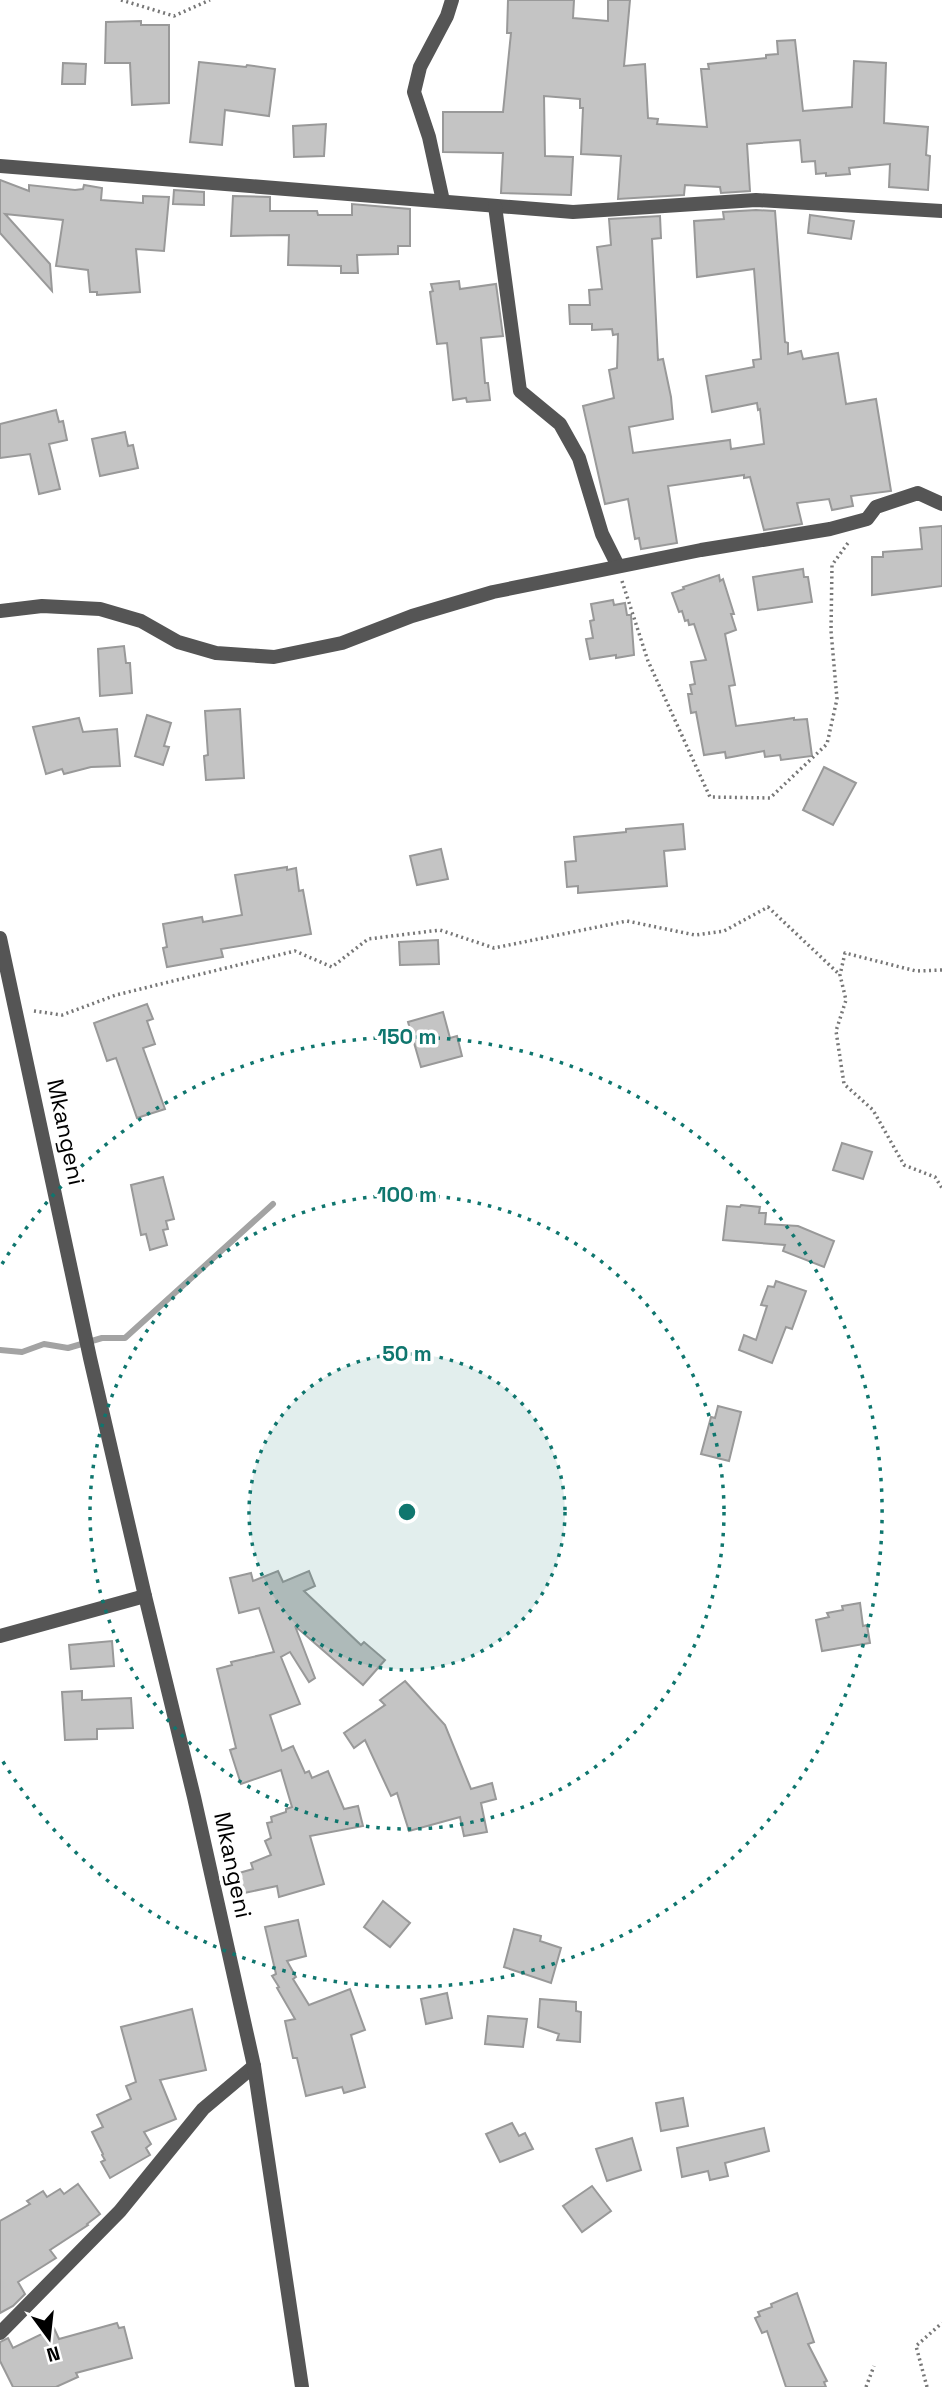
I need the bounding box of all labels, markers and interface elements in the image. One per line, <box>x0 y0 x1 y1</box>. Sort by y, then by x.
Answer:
text: 150 m <box>378 1023 436 1050</box>
street label: Mkangeni <box>40 1076 92 1188</box>
text: 100 m <box>377 1181 437 1208</box>
text: 50 m <box>382 1340 432 1367</box>
centre of rings <box>395 1500 419 1524</box>
street label: Mkangeni <box>207 1809 259 1921</box>
north arrow <box>14 2303 84 2373</box>
text: N <box>44 2340 63 2368</box>

